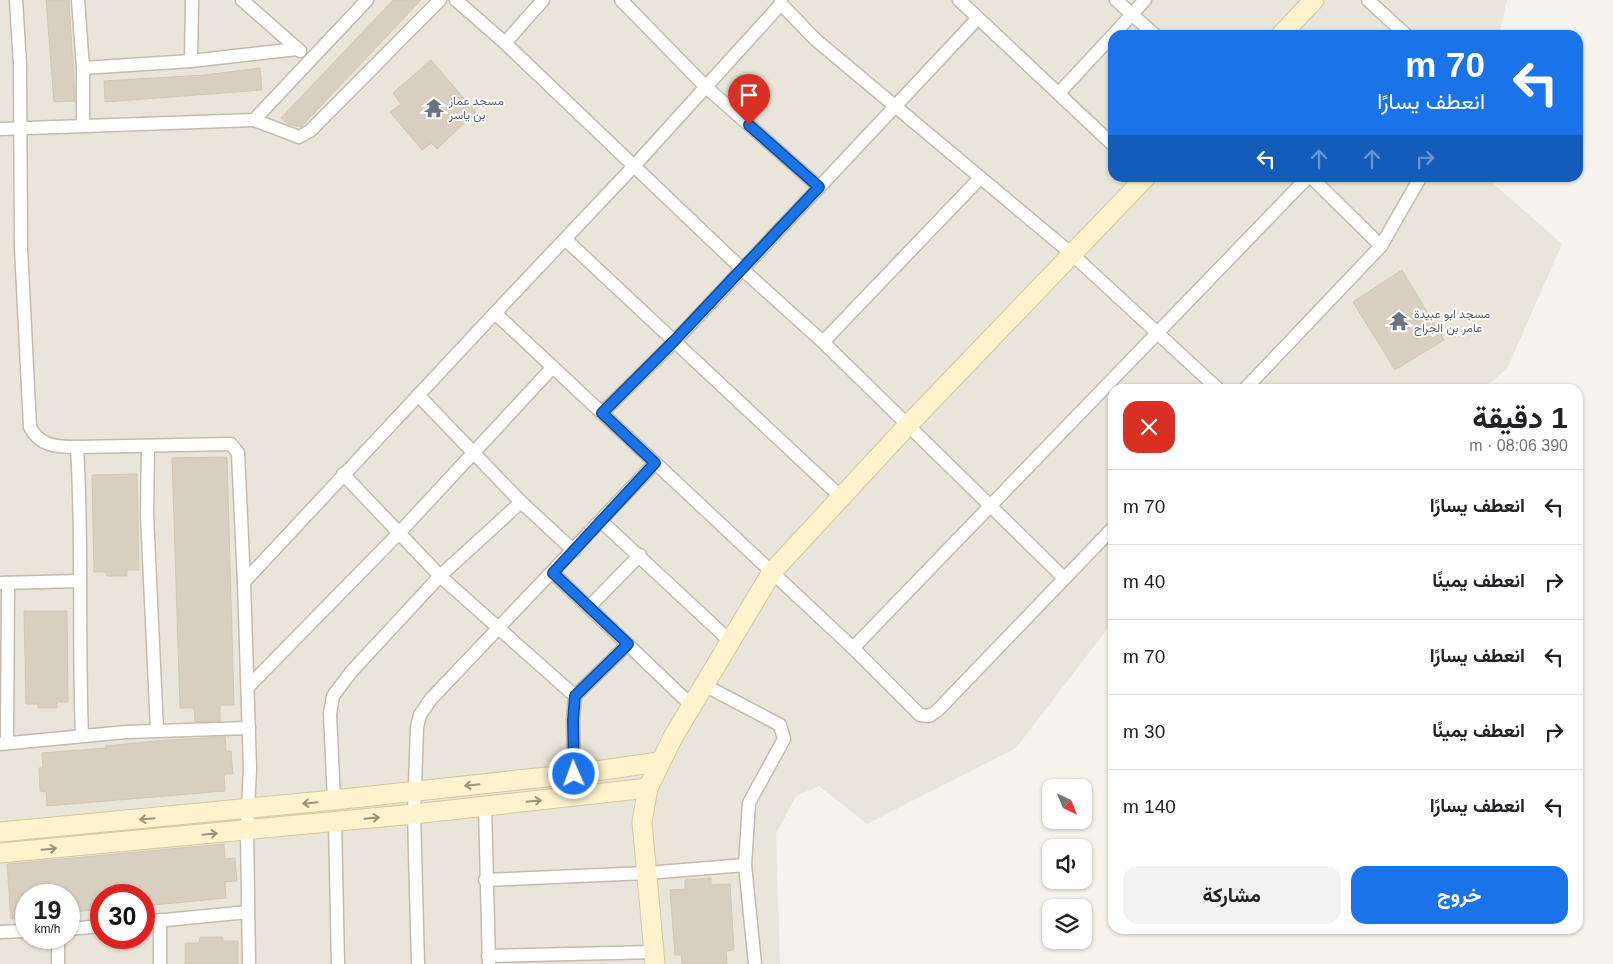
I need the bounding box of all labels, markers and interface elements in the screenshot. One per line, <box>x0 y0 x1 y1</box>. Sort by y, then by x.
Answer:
text: 70 m <box>1405 45 1485 84</box>
icon: left <box>1503 50 1568 115</box>
pin <box>728 74 770 125</box>
icon: arrive <box>735 81 763 109</box>
text: انعطف يسارًا <box>1377 89 1485 114</box>
place label: مسجد عمار بن ياسر <box>448 94 504 123</box>
temple icon: مسجد عمار بن ياسر <box>423 97 445 119</box>
icon: left <box>1252 145 1280 173</box>
icon: ahead <box>1305 145 1333 173</box>
icon: ahead <box>1358 145 1386 173</box>
icon: right <box>1411 145 1439 173</box>
place label: مسجد ابو عبيدة عامر بن الجراح <box>1414 307 1490 337</box>
temple icon: مسجد ابو عبيدة عامر بن الجراح <box>1388 310 1410 332</box>
button: close <box>1123 401 1175 453</box>
text: 1 دقيقة <box>1472 401 1568 434</box>
text: 390 m · 08:06 <box>1469 437 1568 454</box>
icon: left <box>1540 493 1568 521</box>
text: انعطف يسارًا <box>1430 495 1525 516</box>
text: 70 m <box>1123 496 1165 517</box>
icon: right <box>1540 568 1568 596</box>
text: انعطف يمينًا <box>1432 570 1525 591</box>
text: 40 m <box>1123 571 1165 592</box>
icon: left <box>1540 643 1568 671</box>
text: انعطف يسارًا <box>1430 645 1525 666</box>
text: 70 m <box>1123 646 1165 667</box>
icon: right <box>1540 718 1568 746</box>
text: انعطف يمينًا <box>1432 720 1525 741</box>
text: 30 m <box>1123 721 1165 742</box>
position arrow <box>547 747 599 799</box>
north arrow <box>1042 779 1092 829</box>
map controls <box>1042 779 1092 949</box>
one-way arrow <box>464 780 480 790</box>
icon: left <box>1540 793 1568 821</box>
text: انعطف يسارًا <box>1430 795 1525 816</box>
one-way arrow <box>525 796 541 806</box>
text: 140 m <box>1123 796 1176 817</box>
one-way arrow <box>303 798 319 808</box>
one-way arrow <box>364 813 380 823</box>
one-way arrow <box>139 814 155 823</box>
one-way arrow <box>202 829 218 839</box>
button: sound <box>1042 839 1092 889</box>
one-way arrow <box>40 844 56 854</box>
button: مشاركة <box>1123 866 1341 924</box>
button: خروج <box>1351 866 1568 924</box>
speed limit sign: 30 <box>90 884 155 949</box>
text: 19 <box>34 896 61 924</box>
button: layers <box>1042 899 1092 949</box>
text: km/h <box>34 922 61 936</box>

